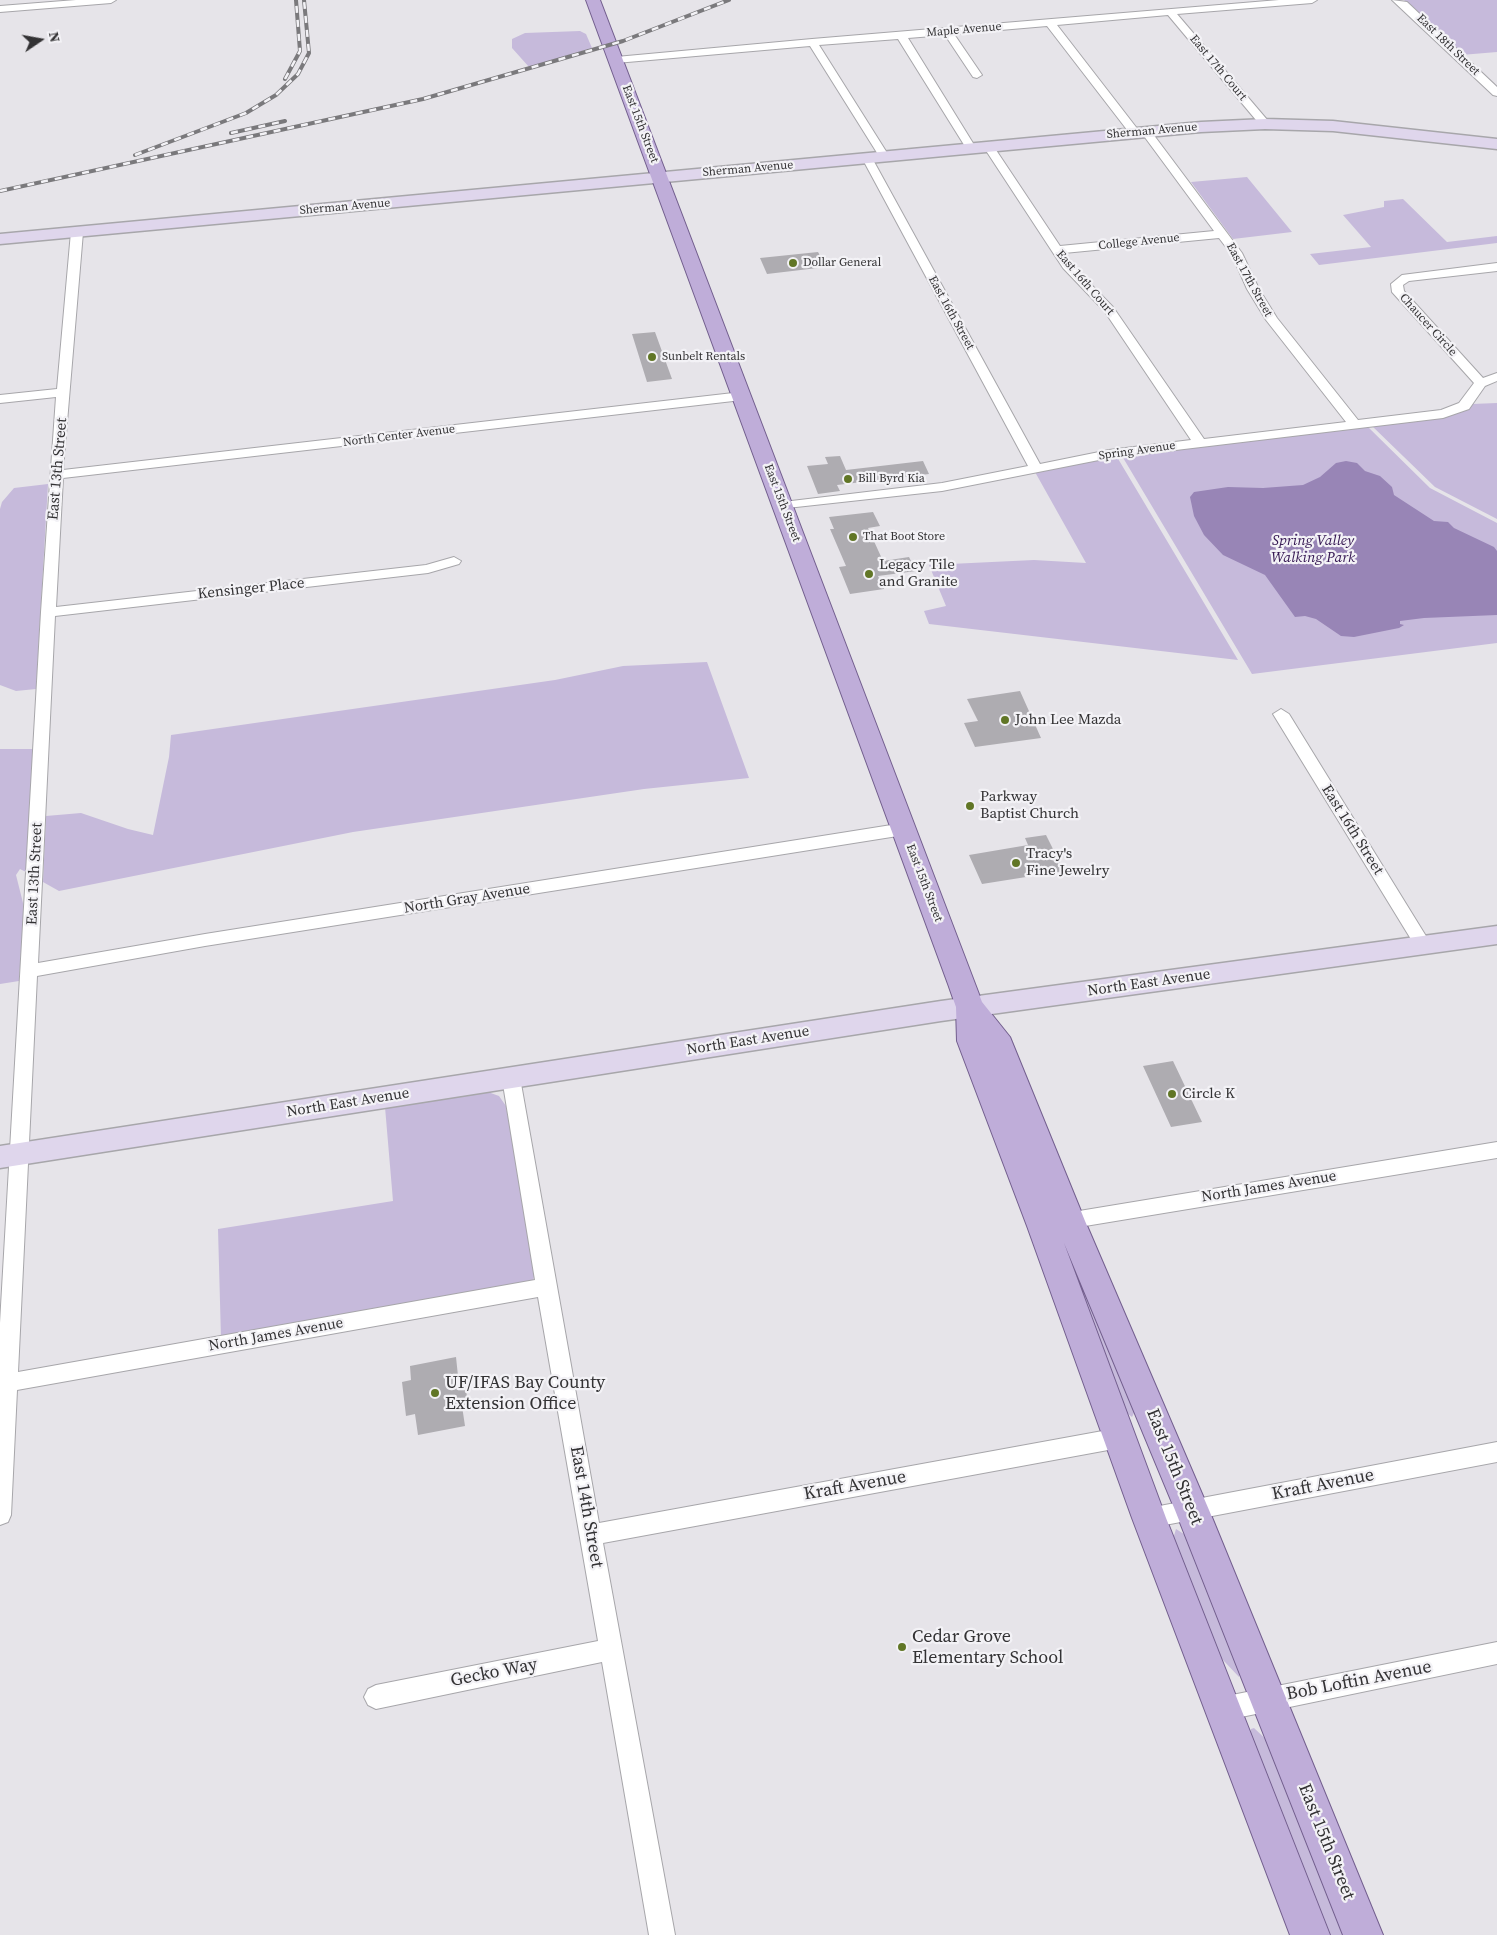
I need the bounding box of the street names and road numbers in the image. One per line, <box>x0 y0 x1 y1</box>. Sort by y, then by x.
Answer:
street label: East 18th Street <box>1413 11 1483 79</box>
street label: Maple Avenue <box>926 20 1002 40</box>
street label: East 17th Court <box>1186 32 1250 104</box>
street label: East 15th Street <box>619 83 661 165</box>
street label: Sherman Avenue <box>1106 120 1198 142</box>
street label: Sherman Avenue <box>702 158 794 180</box>
street label: Sherman Avenue <box>299 196 391 218</box>
street label: College Avenue <box>1098 231 1180 253</box>
street label: East 17th Street <box>1223 241 1275 319</box>
street label: East 16th Court <box>1053 248 1117 318</box>
street label: East 16th Street <box>925 274 977 352</box>
street label: Chaucer Circle <box>1396 291 1460 359</box>
street label: East 13th Street <box>45 417 71 521</box>
street label: North Center Avenue <box>342 422 456 450</box>
street label: Spring Avenue <box>1098 438 1176 464</box>
street label: East 15th Street <box>761 462 803 544</box>
street label: Kensinger Place <box>197 574 305 604</box>
street label: East 16th Street <box>1317 782 1387 878</box>
street label: East 13th Street <box>23 822 47 926</box>
street label: East 15th Street <box>903 842 945 924</box>
street label: North Gray Avenue <box>403 880 531 918</box>
street label: North East Avenue <box>1086 965 1212 1001</box>
street label: North East Avenue <box>685 1022 811 1060</box>
street label: North East Avenue <box>285 1084 411 1122</box>
street label: North James Avenue <box>1200 1167 1338 1207</box>
street label: North James Avenue <box>207 1314 345 1356</box>
street label: East 15th Street <box>1141 1406 1207 1528</box>
street label: East 14th Street <box>565 1444 607 1570</box>
street label: Kraft Avenue <box>1270 1465 1376 1505</box>
street label: Kraft Avenue <box>802 1466 908 1506</box>
street label: Gecko Way <box>449 1654 539 1692</box>
street label: Bob Loftin Avenue <box>1285 1656 1433 1706</box>
street label: East 15th Street <box>1293 1781 1359 1903</box>

